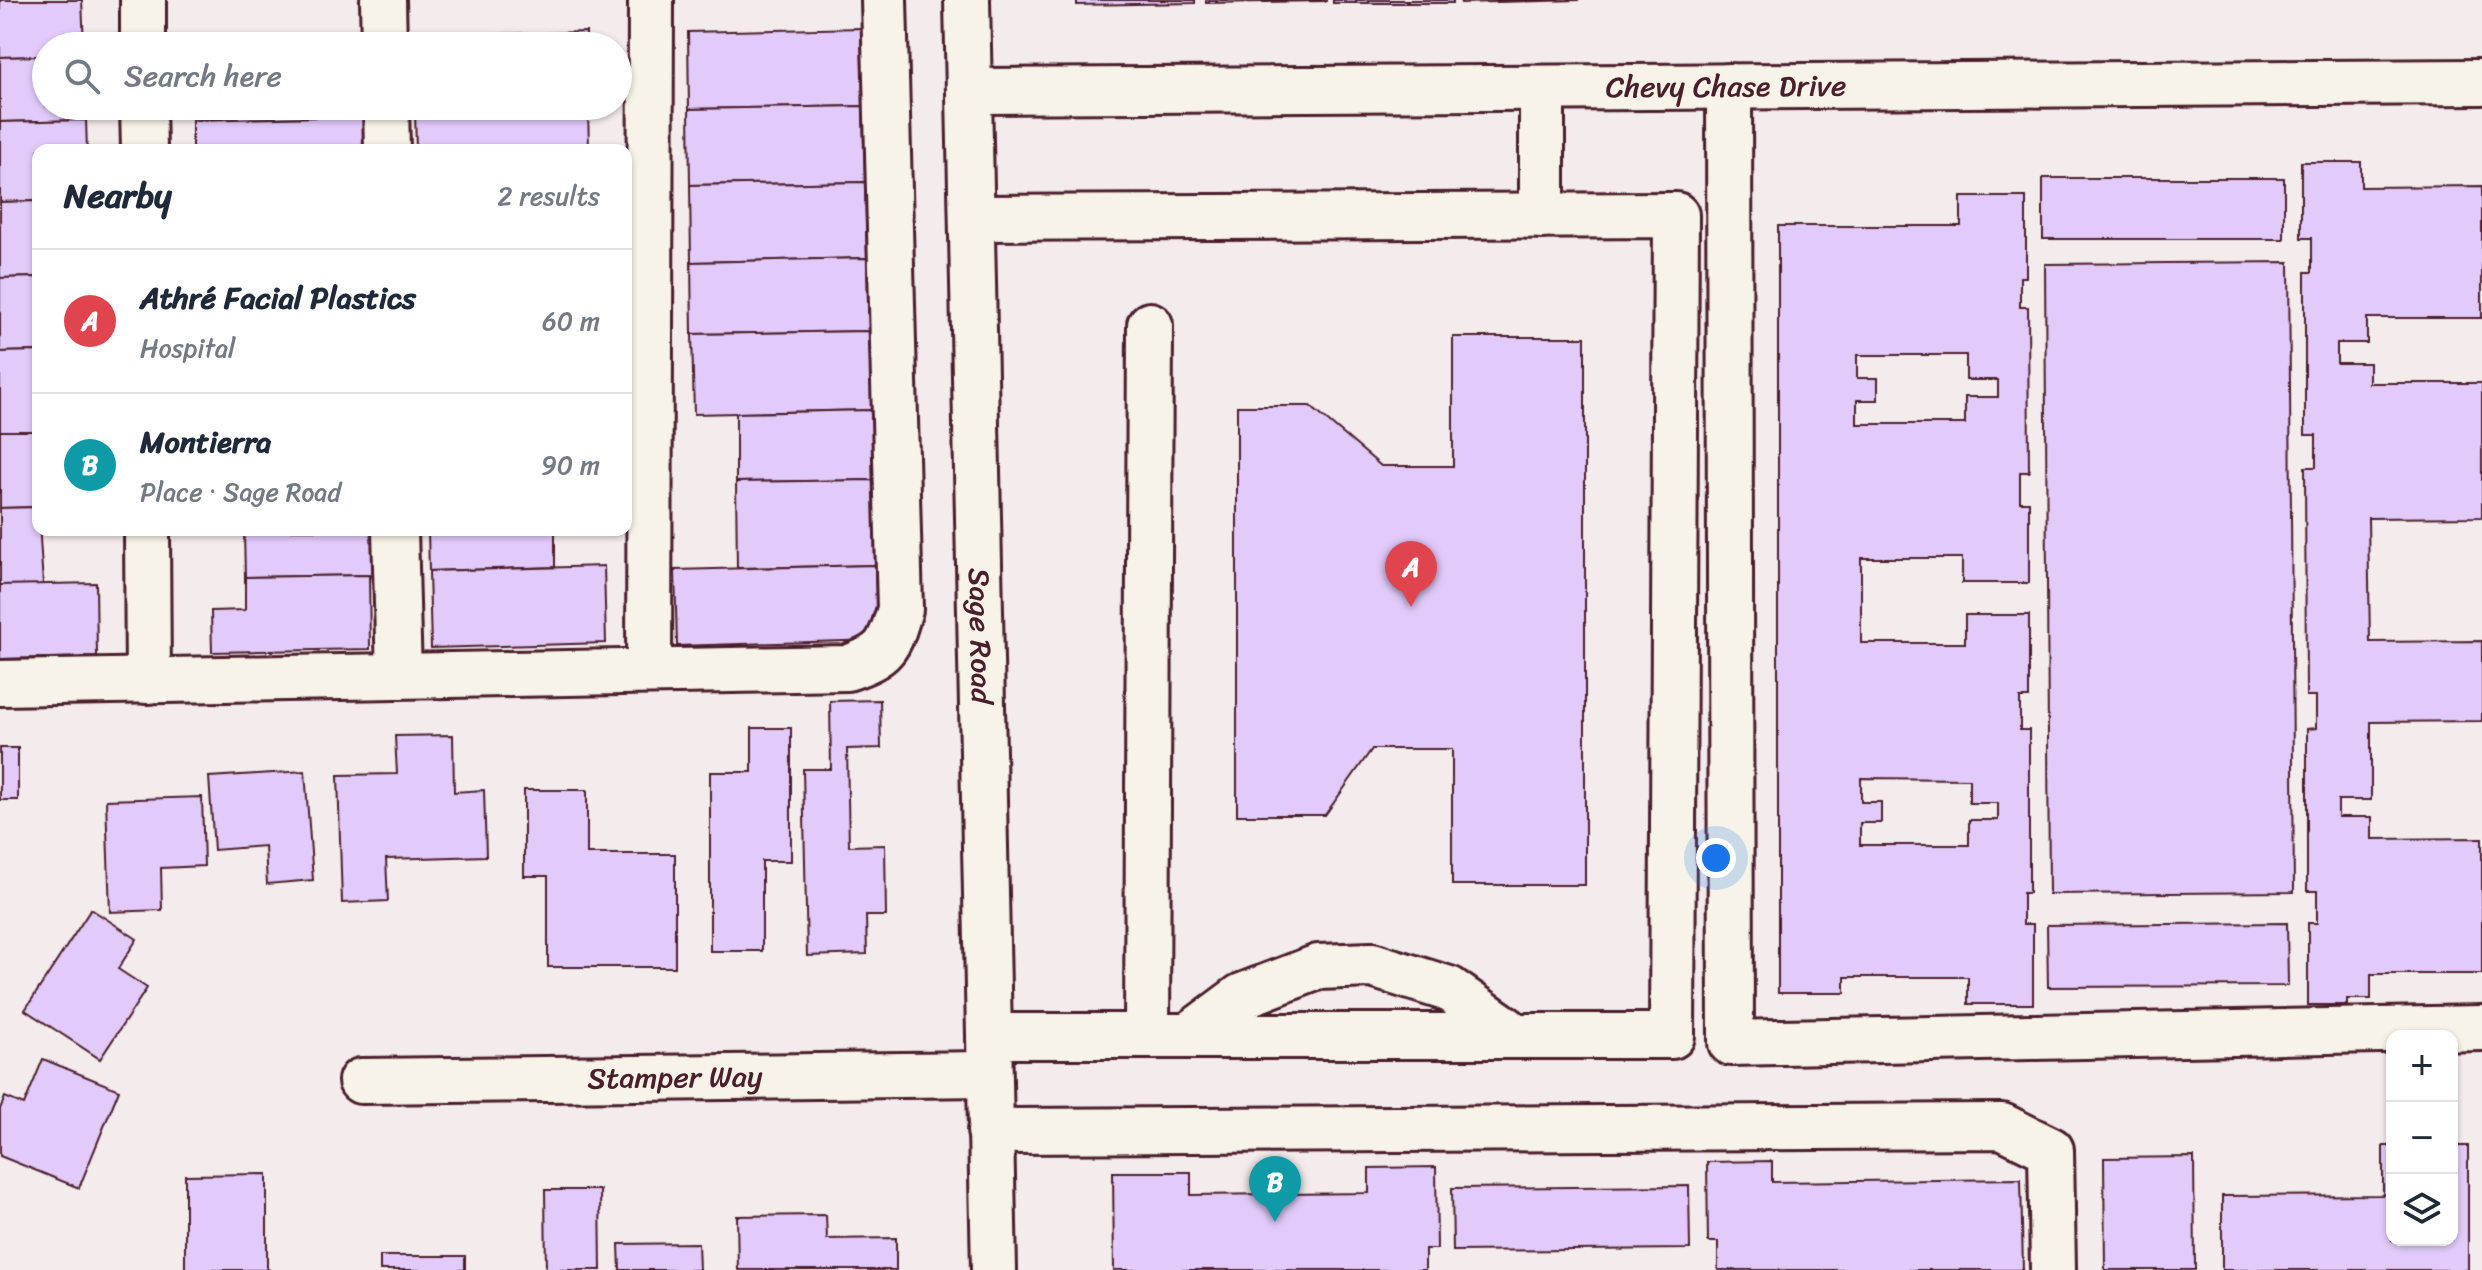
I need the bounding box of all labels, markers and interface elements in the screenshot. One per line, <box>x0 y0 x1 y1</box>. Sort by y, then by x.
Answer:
search box <box>32 32 632 120</box>
text: Search here <box>124 49 282 103</box>
icon: search <box>60 54 104 98</box>
street label: Chevy Chase Drive <box>1606 59 1846 114</box>
text: Nearby <box>64 166 172 226</box>
text: 2 results <box>498 173 600 219</box>
text: Athré Facial Plastics <box>140 271 416 325</box>
text: A <box>81 298 99 344</box>
text: 60 m <box>542 298 600 344</box>
text: Hospital <box>140 325 235 371</box>
text: Montierra <box>140 415 271 469</box>
text: B <box>82 442 98 488</box>
text: 90 m <box>541 442 600 488</box>
text: Place · Sage Road <box>140 469 341 515</box>
pin: A <box>1385 541 1437 607</box>
street label: Sage Road <box>952 567 1009 707</box>
your location <box>1696 838 1736 878</box>
map controls <box>2386 1030 2458 1246</box>
button: + <box>2386 1030 2458 1102</box>
street label: Stamper Way <box>587 1050 763 1105</box>
button: − <box>2386 1102 2458 1174</box>
pin: B <box>1249 1156 1301 1222</box>
button: layers <box>2386 1174 2458 1246</box>

